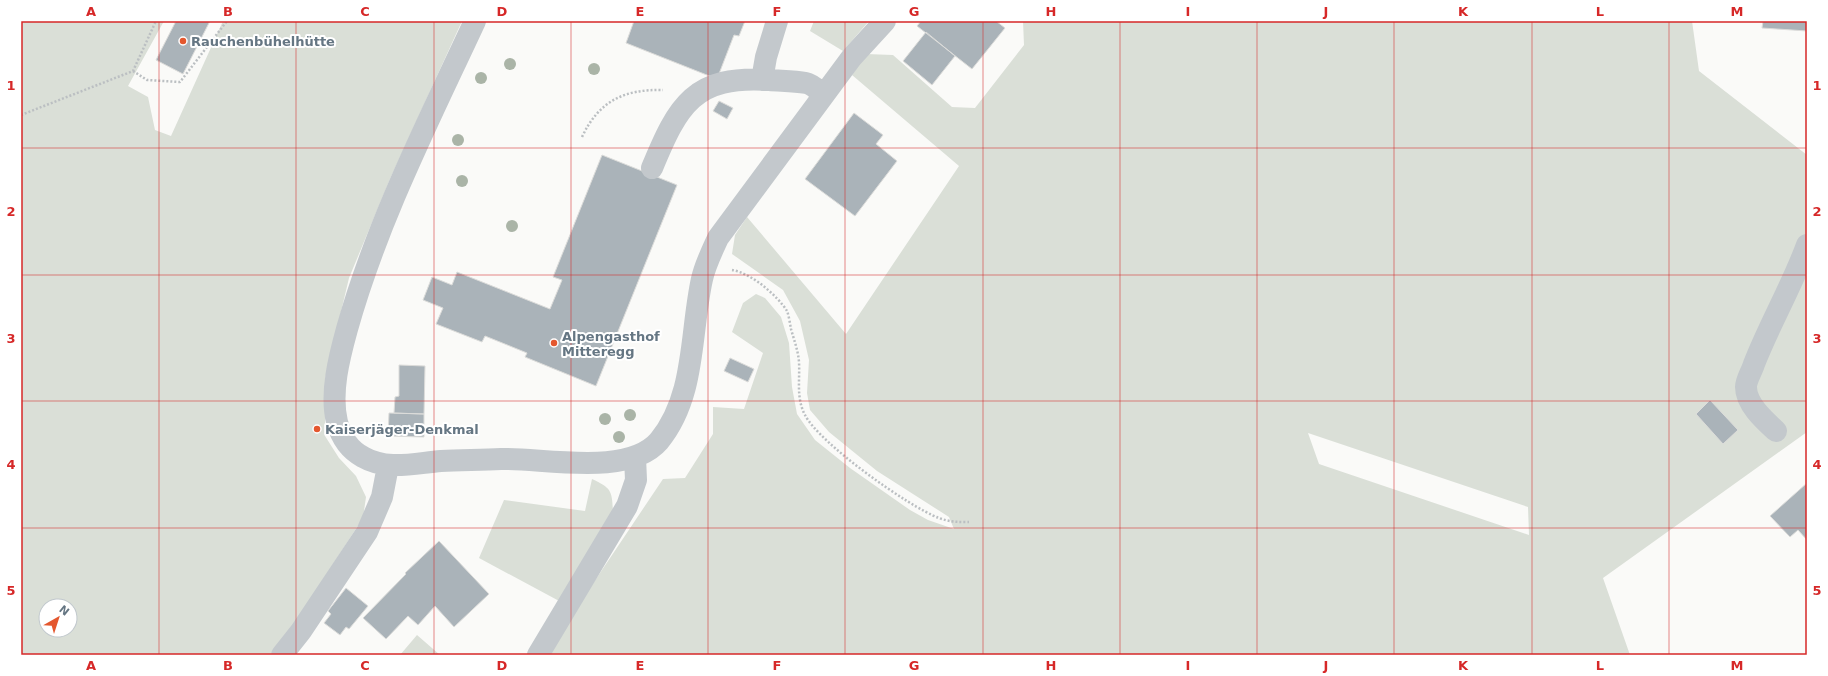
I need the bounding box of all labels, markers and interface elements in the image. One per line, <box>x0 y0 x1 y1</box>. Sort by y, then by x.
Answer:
text: A <box>86 4 96 19</box>
text: B <box>223 4 233 19</box>
text: C <box>360 4 370 19</box>
text: D <box>497 4 508 19</box>
text: E <box>636 4 644 19</box>
text: F <box>773 4 781 19</box>
text: G <box>909 4 919 19</box>
text: H <box>1046 4 1056 19</box>
text: I <box>1186 4 1190 19</box>
text: J <box>1323 4 1328 19</box>
text: K <box>1458 4 1469 19</box>
text: L <box>1596 4 1604 19</box>
text: M <box>1731 4 1743 19</box>
place label: Rauchenbühelhütte <box>191 34 335 49</box>
marker: Rauchenbühelhütte <box>178 36 188 46</box>
text: 1 <box>6 78 16 93</box>
text: 1 <box>1812 78 1822 93</box>
text: 2 <box>6 204 16 219</box>
text: 2 <box>1812 204 1822 219</box>
place label: Alpengasthof Mitteregg <box>562 329 660 359</box>
text: 3 <box>6 331 16 346</box>
text: 3 <box>1812 331 1822 346</box>
marker: Alpengasthof Mitteregg <box>549 338 559 348</box>
place label: Kaiserjäger-Denkmal <box>325 422 479 437</box>
marker: Kaiserjäger-Denkmal <box>312 424 322 434</box>
text: 4 <box>6 457 16 472</box>
text: 4 <box>1812 457 1822 472</box>
text: 5 <box>6 583 16 598</box>
text: 5 <box>1812 583 1822 598</box>
north arrow <box>38 598 78 638</box>
text: N <box>56 603 72 619</box>
text: A <box>86 658 96 673</box>
text: B <box>223 658 233 673</box>
text: C <box>360 658 370 673</box>
text: D <box>497 658 508 673</box>
text: E <box>636 658 644 673</box>
text: F <box>773 658 781 673</box>
text: G <box>909 658 919 673</box>
text: H <box>1046 658 1056 673</box>
text: I <box>1186 658 1190 673</box>
text: J <box>1323 658 1328 673</box>
text: K <box>1458 658 1469 673</box>
text: L <box>1596 658 1604 673</box>
text: M <box>1731 658 1743 673</box>

